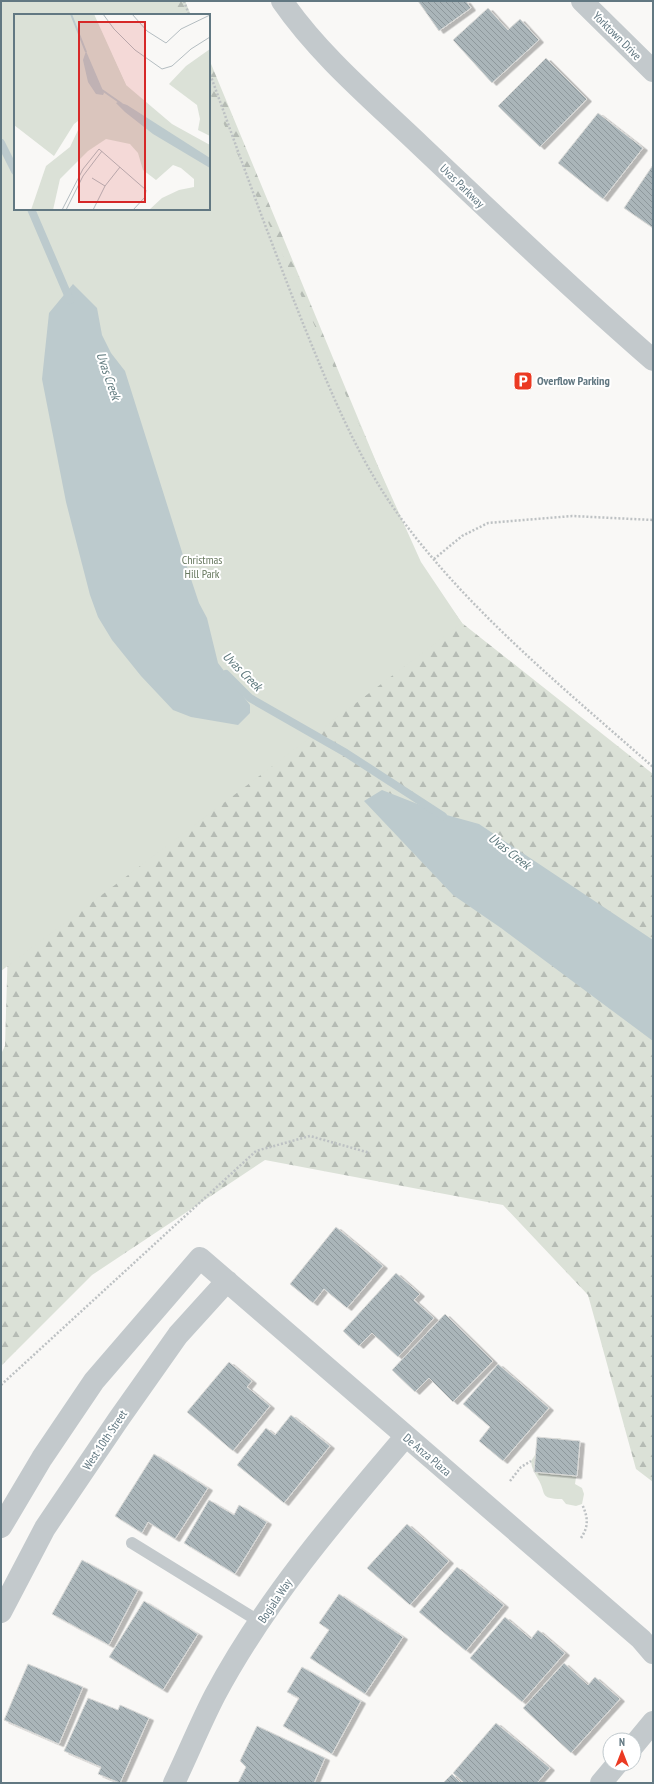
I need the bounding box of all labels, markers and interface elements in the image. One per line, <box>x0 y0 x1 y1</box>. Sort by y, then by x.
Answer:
street label: Yorktown Drive <box>590 8 645 63</box>
inset map <box>14 14 210 210</box>
street label: Uvas Parkway <box>437 161 488 211</box>
water label: Uvas Creek <box>92 350 125 404</box>
parking icon: Overflow Parking <box>512 370 534 392</box>
place label: Overflow Parking <box>537 373 610 388</box>
park label: Christmas Hill Park <box>182 552 222 581</box>
water label: Uvas Creek <box>219 648 267 696</box>
water label: Uvas Creek <box>485 830 536 874</box>
street label: West 10th Street <box>79 1406 131 1473</box>
street label: De Anza Plaza <box>400 1430 455 1479</box>
street label: Bogiala Way <box>254 1575 295 1626</box>
north arrow <box>602 1732 642 1772</box>
text: N <box>619 1735 625 1749</box>

